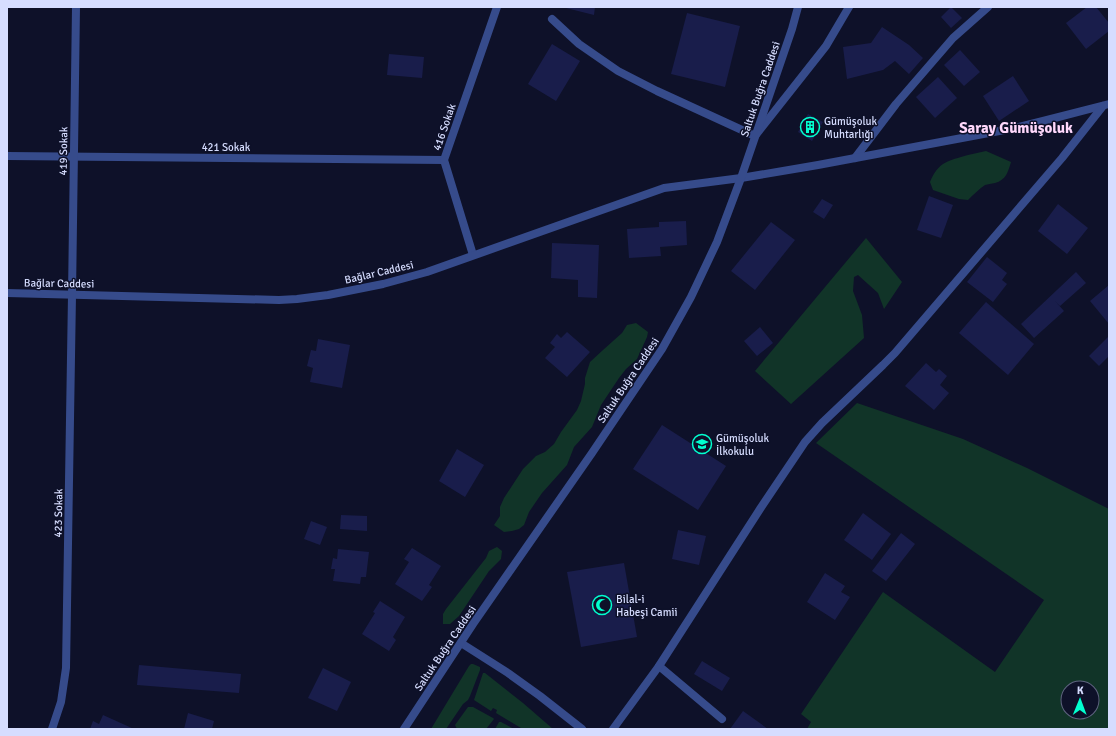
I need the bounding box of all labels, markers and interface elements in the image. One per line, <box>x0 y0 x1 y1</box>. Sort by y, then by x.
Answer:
street label: Saltuk Buğra Caddesi <box>738 40 783 139</box>
street label: 416 Sokak <box>430 102 459 152</box>
place label: Gümüşoluk Muhtarlığı <box>824 115 878 141</box>
building icon: Gümüşoluk Muhtarlığı <box>799 116 821 138</box>
district label: Saray Gümüşoluk <box>959 119 1073 137</box>
street label: 419 Sokak <box>57 126 70 175</box>
street label: 421 Sokak <box>202 141 251 154</box>
street label: Bağlar Caddesi <box>343 258 415 287</box>
street label: Bağlar Caddesi <box>24 276 94 291</box>
street label: Saltuk Buğra Caddesi <box>595 335 662 425</box>
place label: Gümüşoluk İlkokulu <box>716 432 770 458</box>
school or university icon: Gümüşoluk İlkokulu <box>691 433 713 455</box>
street label: 423 Sokak <box>52 488 65 537</box>
place label: Bilal-i Habeşi Camii <box>616 593 677 619</box>
mosque icon: Bilal-i Habeşi Camii <box>591 594 613 616</box>
street label: Saltuk Buğra Caddesi <box>412 603 479 693</box>
north arrow <box>1060 680 1100 720</box>
text: K <box>1077 684 1084 697</box>

